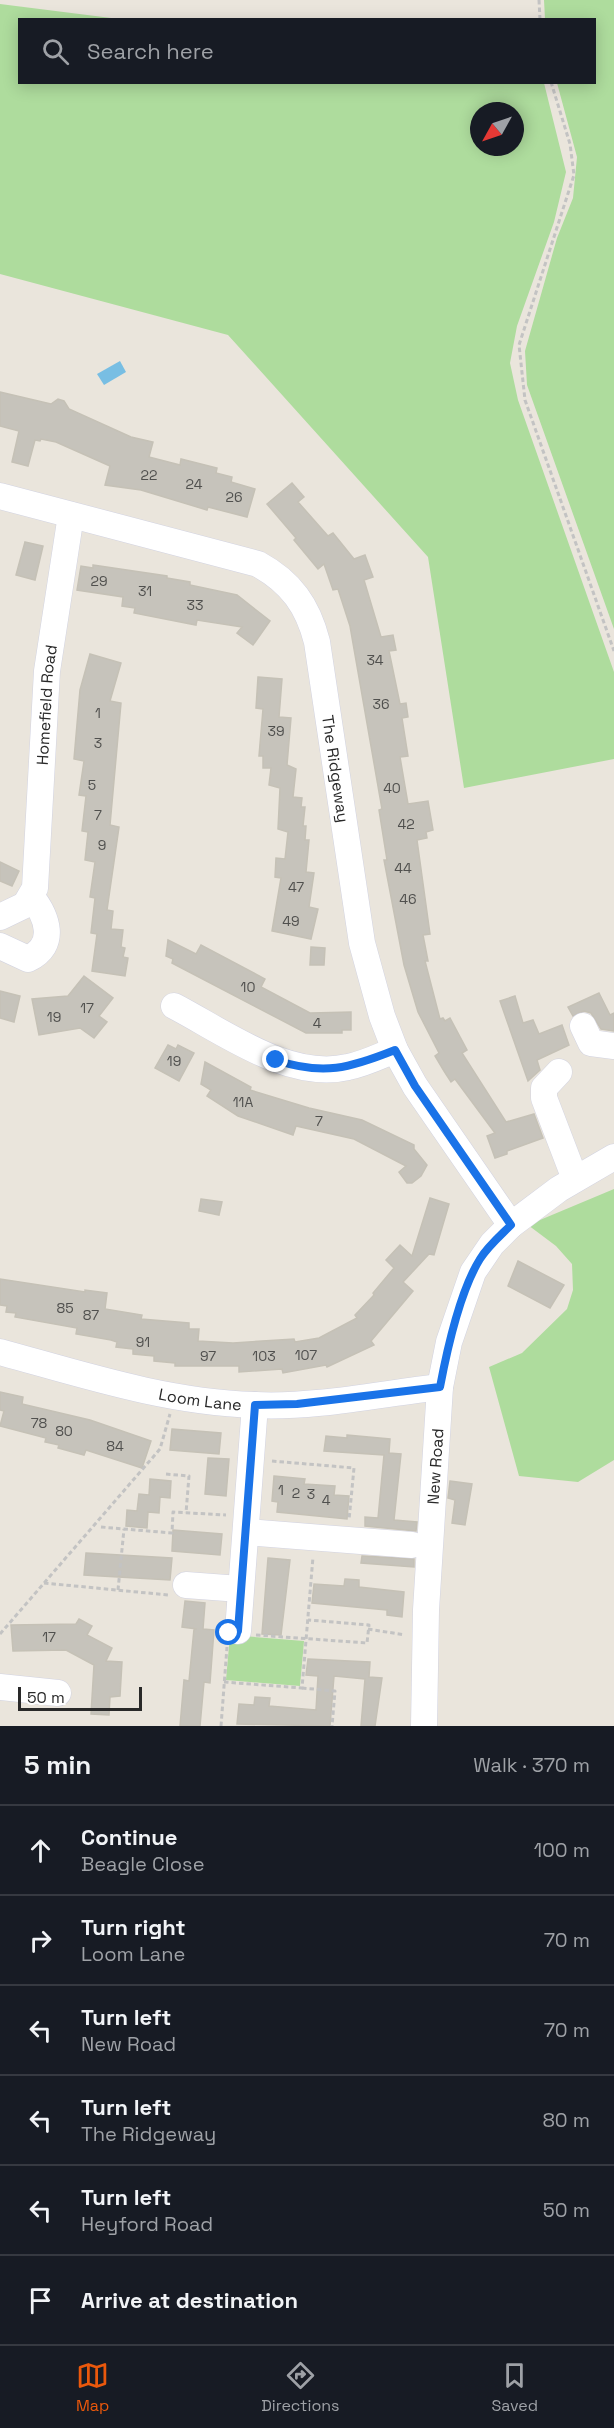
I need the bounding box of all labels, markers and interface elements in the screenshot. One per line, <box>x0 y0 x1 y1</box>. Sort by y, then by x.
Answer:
search box <box>18 18 596 84</box>
icon: search <box>39 35 72 68</box>
text: Search here <box>87 37 214 65</box>
north arrow <box>470 102 524 156</box>
house number: 22 <box>141 466 157 484</box>
house number: 24 <box>186 475 203 493</box>
house number: 26 <box>225 488 243 506</box>
house number: 29 <box>91 572 107 590</box>
house number: 31 <box>138 582 152 600</box>
house number: 33 <box>187 596 203 614</box>
street label: Homefield Road <box>32 643 62 766</box>
house number: 34 <box>366 651 384 669</box>
house number: 36 <box>372 695 390 713</box>
house number: 1 <box>95 704 101 722</box>
street label: The Ridgeway <box>317 714 354 824</box>
house number: 39 <box>267 722 285 740</box>
house number: 3 <box>94 734 102 752</box>
house number: 5 <box>88 776 96 794</box>
house number: 40 <box>383 779 401 797</box>
house number: 7 <box>94 806 102 824</box>
house number: 42 <box>397 815 415 833</box>
house number: 9 <box>98 836 106 854</box>
house number: 44 <box>394 859 412 877</box>
house number: 47 <box>288 878 304 896</box>
house number: 46 <box>399 890 417 908</box>
house number: 49 <box>282 912 300 930</box>
house number: 10 <box>241 978 255 996</box>
house number: 17 <box>80 999 94 1017</box>
house number: 19 <box>47 1008 61 1026</box>
house number: 4 <box>313 1014 322 1032</box>
route end <box>262 1046 288 1072</box>
house number: 19 <box>167 1052 181 1070</box>
house number: 11A <box>233 1093 253 1111</box>
house number: 7 <box>315 1112 323 1130</box>
house number: 85 <box>56 1299 74 1317</box>
house number: 87 <box>83 1306 99 1324</box>
house number: 91 <box>136 1333 150 1351</box>
house number: 107 <box>295 1346 317 1364</box>
house number: 97 <box>200 1347 216 1365</box>
house number: 103 <box>252 1347 276 1365</box>
street label: Loom Lane <box>157 1384 242 1415</box>
house number: 78 <box>31 1414 48 1432</box>
house number: 80 <box>55 1422 73 1440</box>
street label: New Road <box>423 1428 448 1505</box>
house number: 84 <box>106 1437 124 1455</box>
house number: 1 <box>278 1481 284 1499</box>
house number: 2 <box>292 1484 300 1502</box>
house number: 3 <box>307 1485 315 1503</box>
house number: 4 <box>322 1491 331 1509</box>
route start <box>215 1619 241 1645</box>
house number: 17 <box>42 1628 56 1646</box>
scale bar <box>18 1684 142 1712</box>
text: 50 m <box>27 1687 65 1708</box>
text: 5 min <box>24 1748 91 1782</box>
text: Walk · 370 m <box>473 1752 590 1778</box>
text: Continue <box>81 1823 177 1851</box>
icon: ahead <box>24 1834 57 1867</box>
text: 100 m <box>534 1837 590 1863</box>
text: Beagle Close <box>81 1851 205 1877</box>
text: Turn right <box>81 1913 186 1941</box>
icon: right <box>24 1924 57 1957</box>
text: 70 m <box>544 1927 590 1953</box>
text: Loom Lane <box>81 1941 185 1967</box>
text: Turn left <box>81 2003 171 2031</box>
icon: left <box>24 2014 57 2047</box>
text: 70 m <box>544 2017 590 2043</box>
text: New Road <box>81 2031 176 2057</box>
text: Turn left <box>81 2093 171 2121</box>
icon: left <box>24 2104 57 2137</box>
text: 80 m <box>542 2107 590 2133</box>
text: The Ridgeway <box>81 2121 216 2147</box>
text: Turn left <box>81 2183 171 2211</box>
icon: left <box>24 2194 57 2227</box>
text: 50 m <box>543 2197 590 2223</box>
text: Heyford Road <box>81 2211 213 2237</box>
icon: arrive <box>24 2284 57 2317</box>
text: Arrive at destination <box>81 2286 298 2314</box>
tab: Map <box>76 2359 109 2416</box>
tab: Directions <box>261 2359 340 2416</box>
tab: Saved <box>491 2359 538 2416</box>

